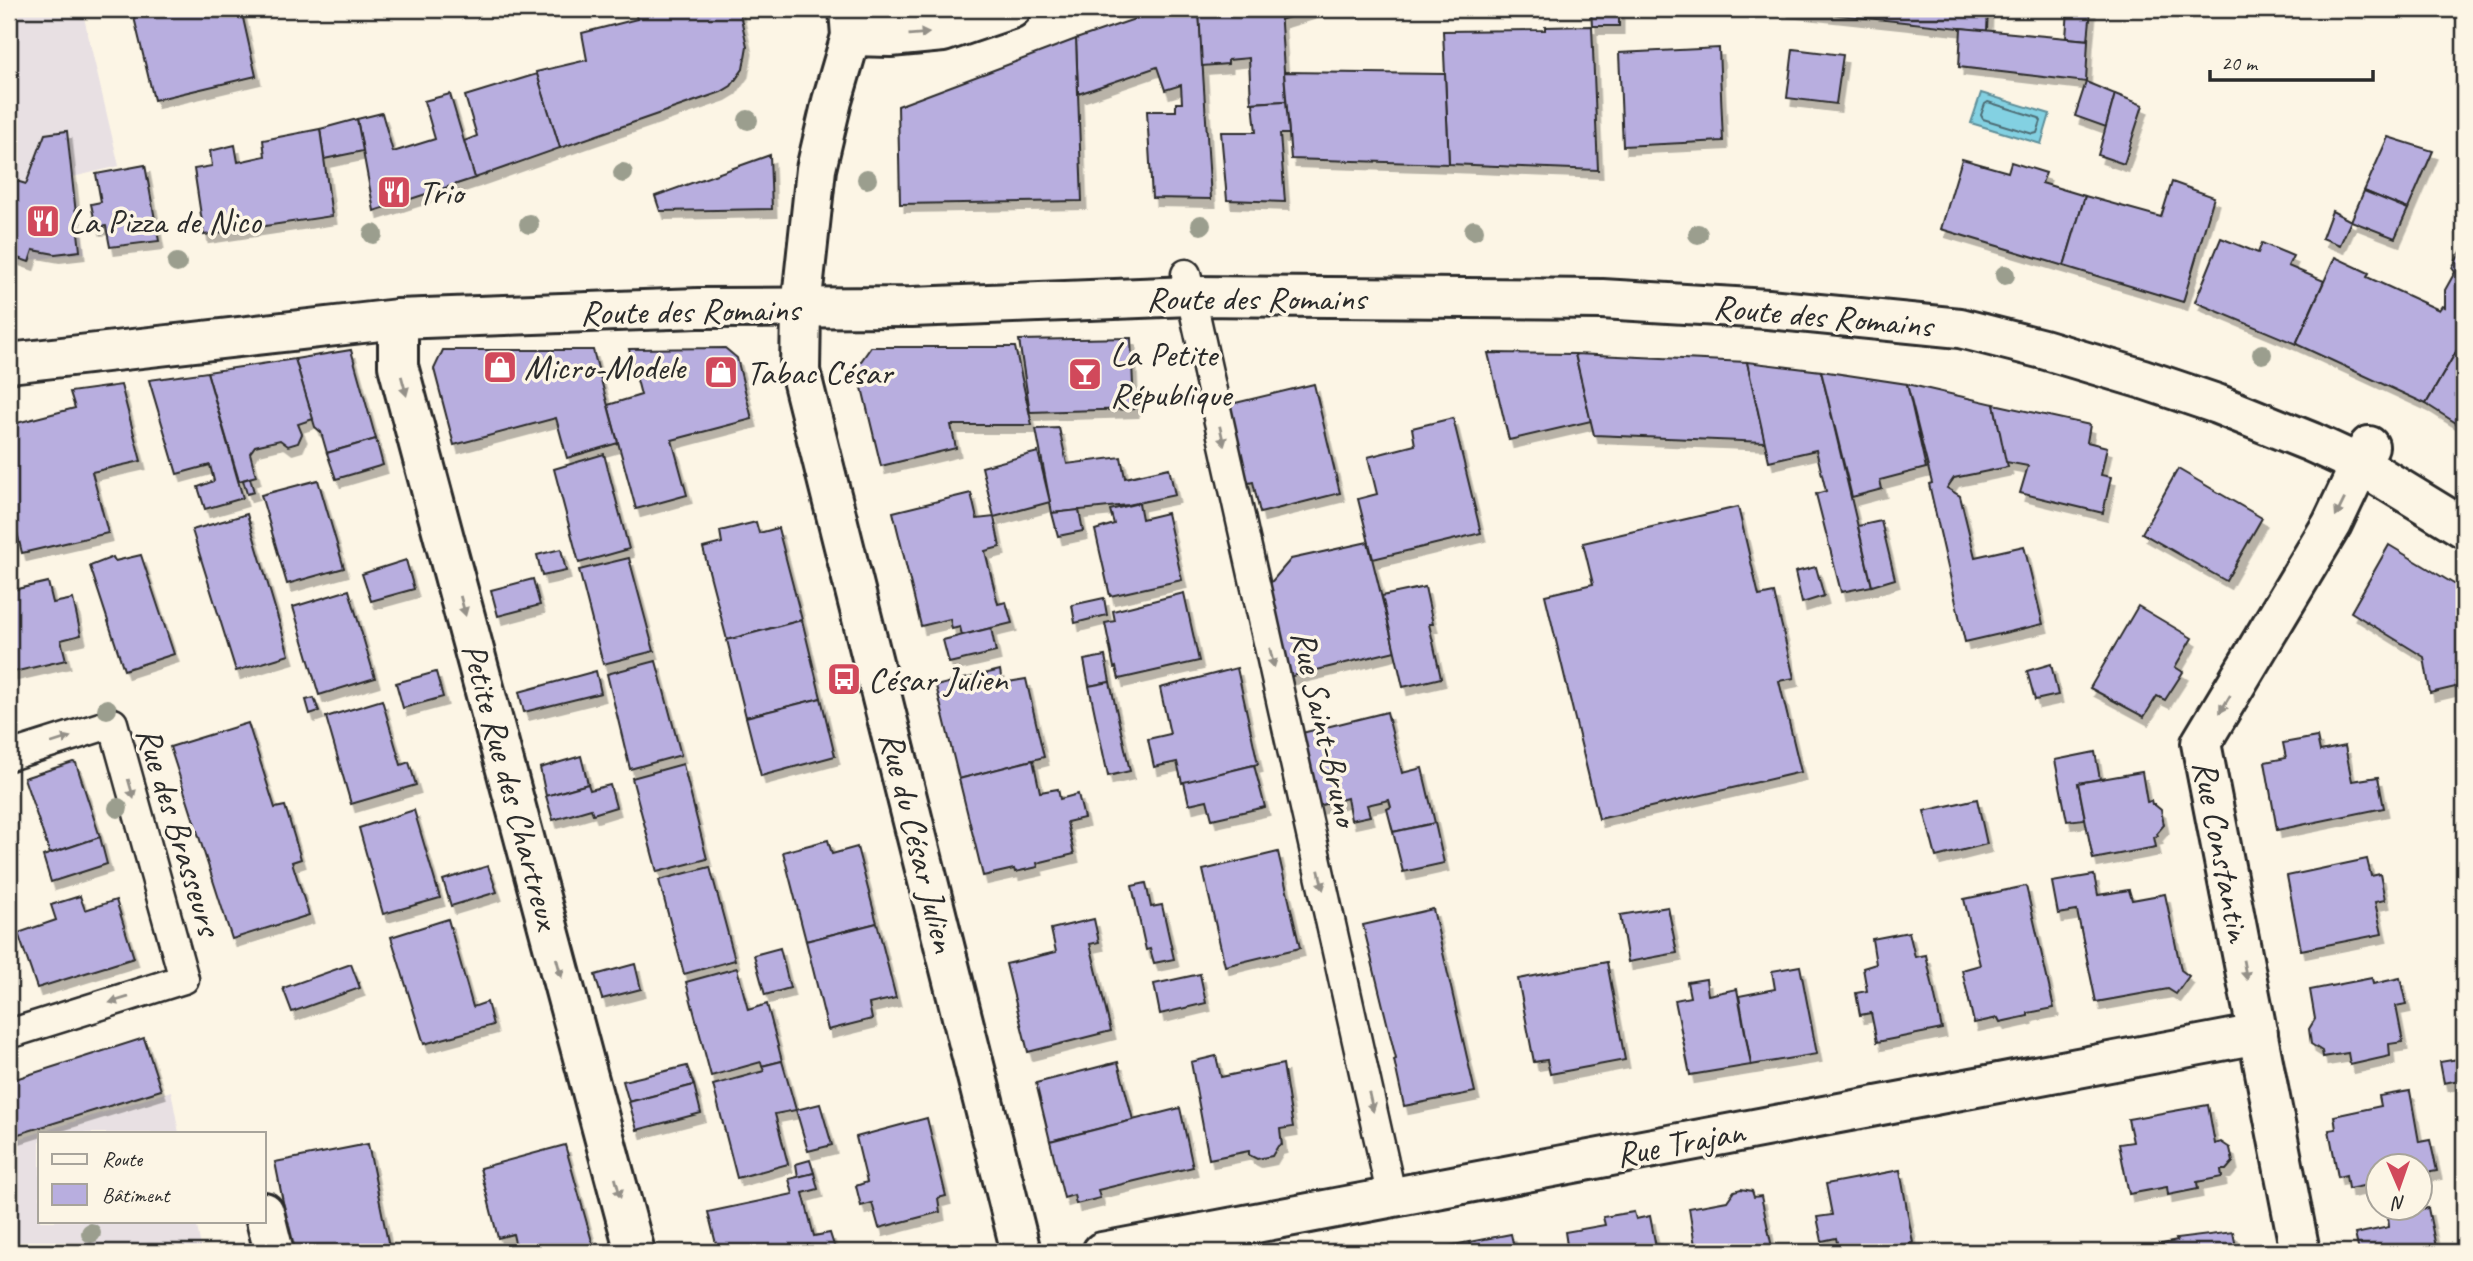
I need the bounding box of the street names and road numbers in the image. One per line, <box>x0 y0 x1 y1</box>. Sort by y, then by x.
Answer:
street label: Route des Romains <box>1146 276 1369 321</box>
street label: Route des Romains <box>1712 284 1937 348</box>
street label: Route des Romains <box>580 287 803 335</box>
street label: Rue Saint-Bruno <box>1281 626 1370 834</box>
street label: Petite Rue des Chartreux <box>451 638 571 936</box>
street label: Rue des Brasseurs <box>126 722 233 943</box>
street label: Rue du César Julien <box>869 727 967 958</box>
street label: Rue Constantin <box>2182 756 2262 948</box>
street label: Rue Trajan <box>1612 1108 1750 1177</box>

